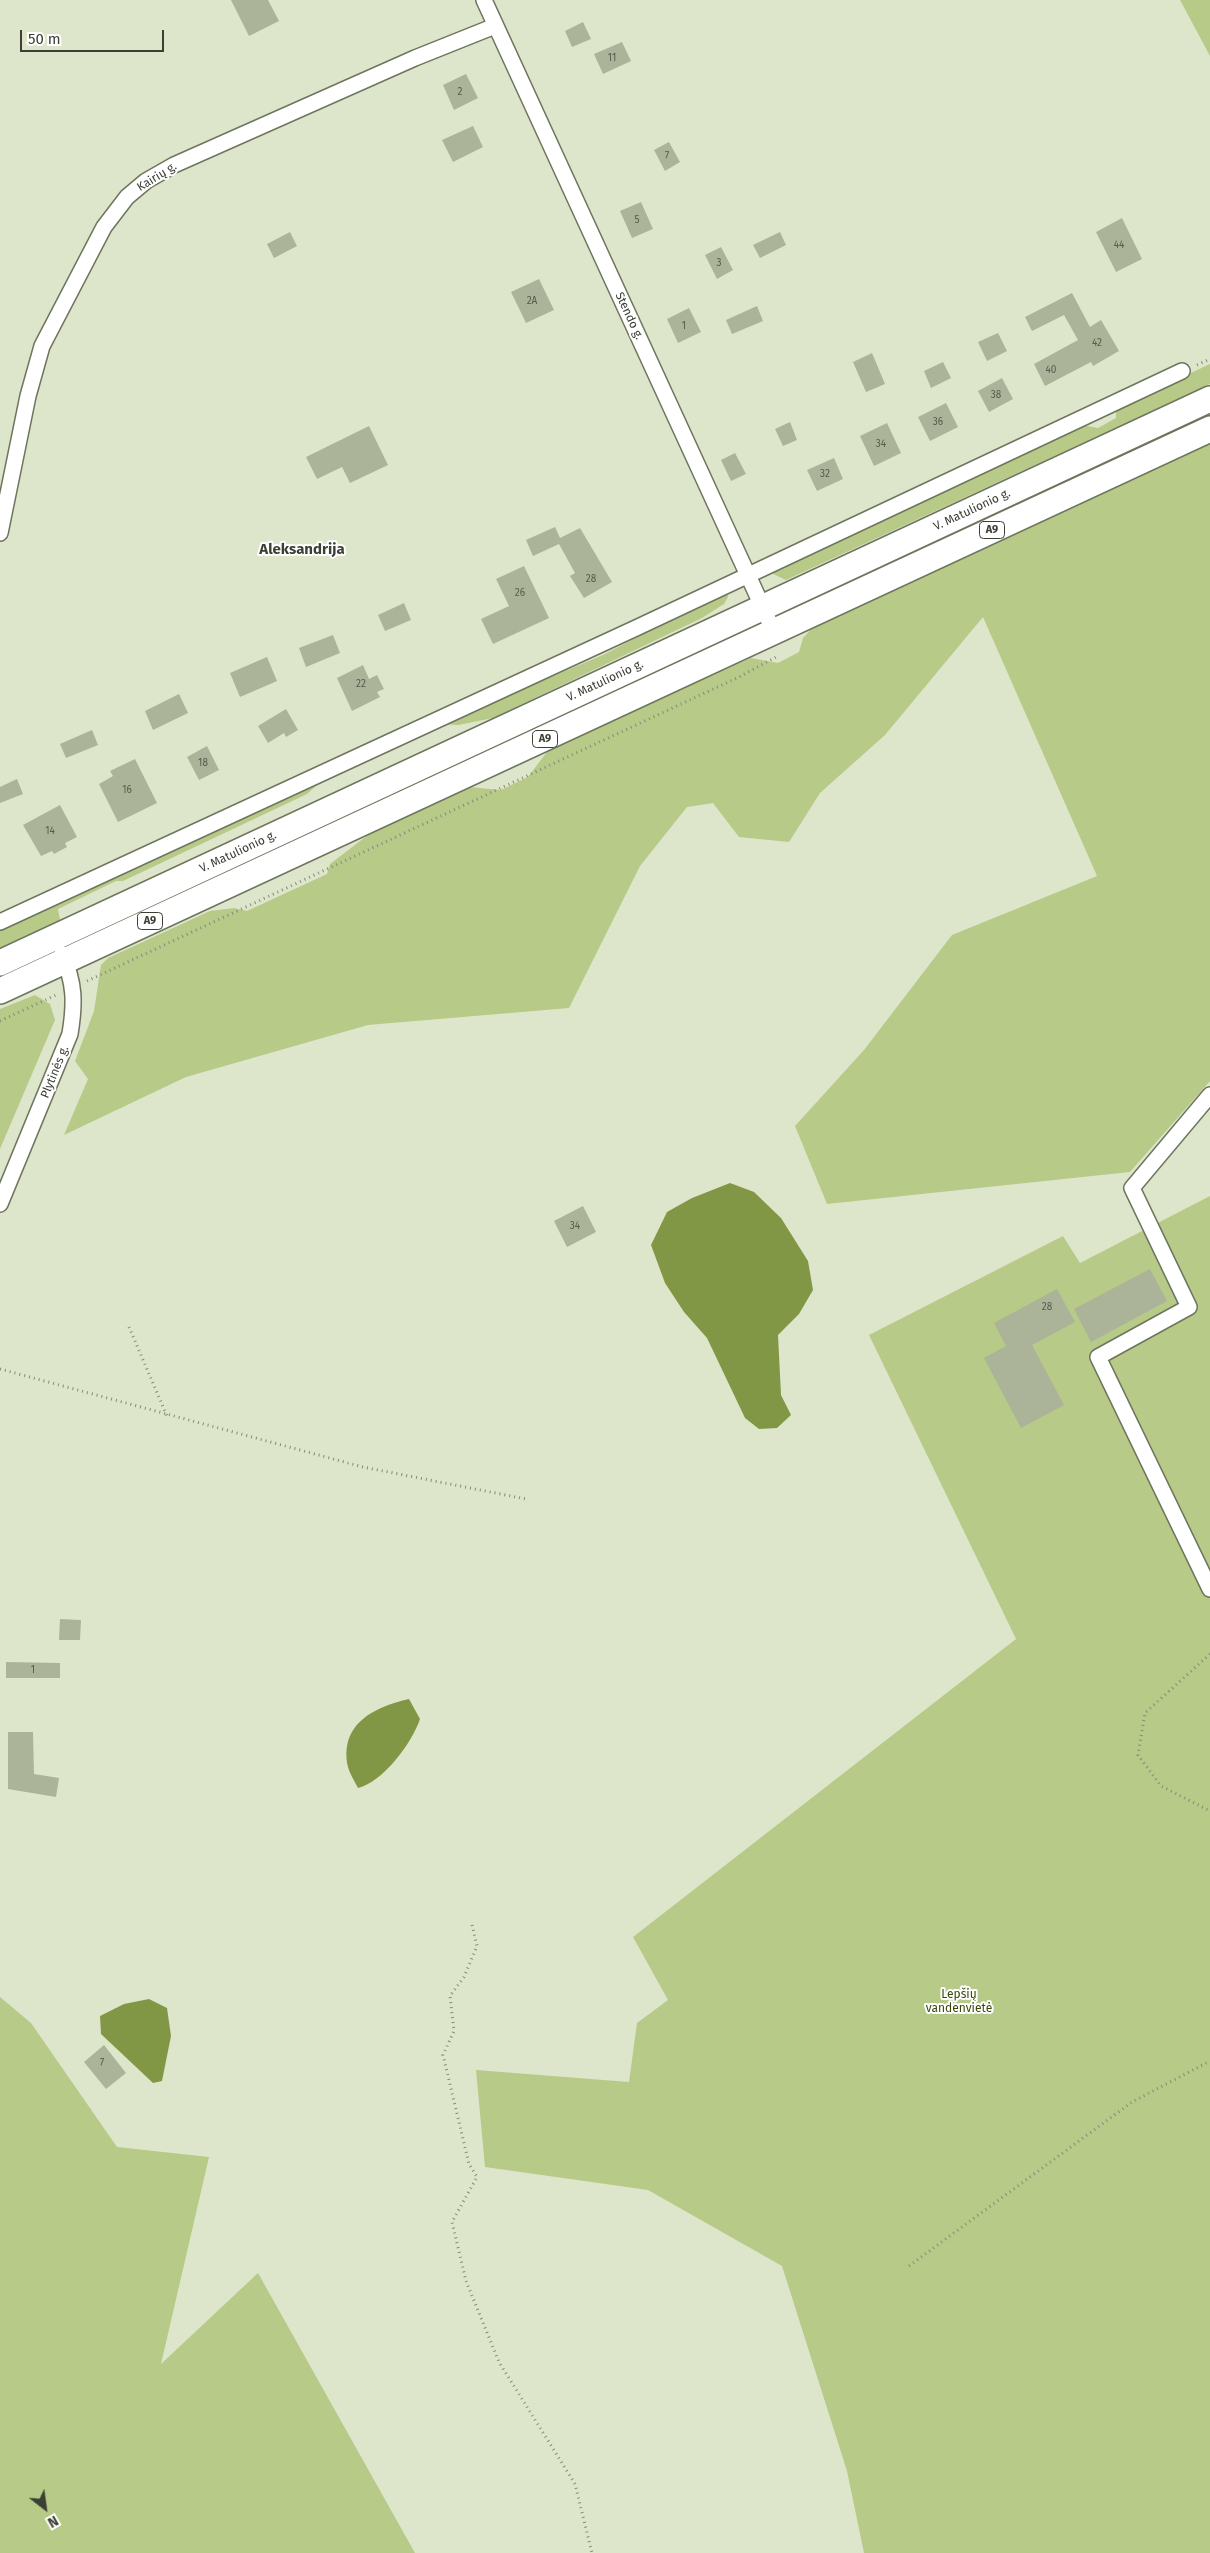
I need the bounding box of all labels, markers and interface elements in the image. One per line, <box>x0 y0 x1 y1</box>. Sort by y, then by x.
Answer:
scale bar <box>22 20 166 52</box>
text: 50 m <box>28 30 61 48</box>
house number: 11 <box>608 52 616 64</box>
house number: 2 <box>458 86 462 98</box>
house number: 7 <box>665 150 669 162</box>
street label: Kairių g. <box>134 159 180 195</box>
house number: 5 <box>634 214 640 226</box>
house number: 44 <box>1114 239 1124 251</box>
house number: 3 <box>717 257 721 269</box>
street label: Stendo g. <box>612 290 646 342</box>
house number: 2A <box>527 295 537 307</box>
house number: 1 <box>682 320 686 332</box>
house number: 42 <box>1092 337 1102 349</box>
house number: 40 <box>1046 364 1056 376</box>
house number: 38 <box>991 389 1001 401</box>
house number: 36 <box>933 416 943 428</box>
house number: 34 <box>876 438 886 450</box>
house number: 32 <box>820 468 830 480</box>
street label: V. Matulionio g. <box>931 486 1013 534</box>
road number: A9 <box>980 522 1004 538</box>
district label: Aleksandrija <box>259 541 345 559</box>
house number: 28 <box>586 573 596 585</box>
house number: 26 <box>515 587 525 599</box>
street label: V. Matulionio g. <box>564 657 646 705</box>
house number: 22 <box>356 678 366 690</box>
road number: A9 <box>532 731 558 748</box>
house number: 18 <box>198 757 208 769</box>
house number: 16 <box>122 784 132 796</box>
house number: 14 <box>45 825 55 837</box>
street label: V. Matulionio g. <box>197 828 279 876</box>
road number: A9 <box>138 912 162 929</box>
street label: Plytinės g. <box>38 1044 72 1100</box>
house number: 34 <box>570 1220 580 1232</box>
house number: 28 <box>1042 1301 1052 1313</box>
house number: 1 <box>31 1664 35 1676</box>
park label: Lepšių vandenvietė <box>926 1988 992 2016</box>
house number: 7 <box>100 2057 104 2069</box>
north arrow <box>20 2483 70 2533</box>
text: N <box>44 2512 61 2531</box>

